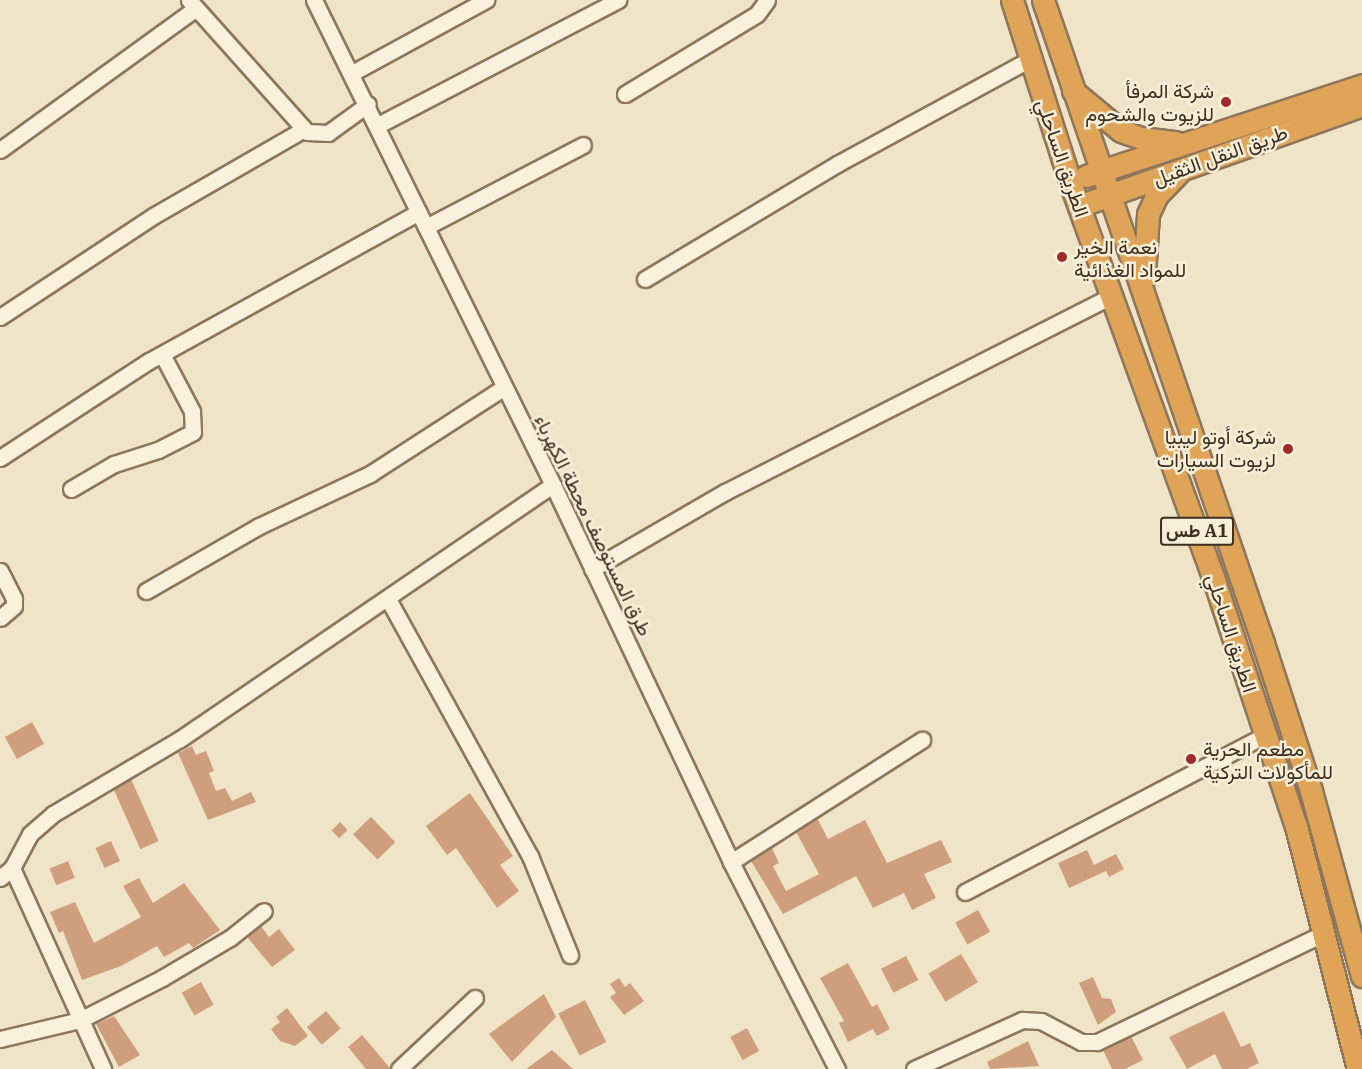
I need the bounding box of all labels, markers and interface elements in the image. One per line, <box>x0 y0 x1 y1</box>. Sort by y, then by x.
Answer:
place label: شركة المرفأ للزيوت والشحوم <box>1085 78 1214 125</box>
marker: شركة المرفأ للزيوت والشحوم <box>1219 95 1233 109</box>
street label: الطريق الساحلي <box>1032 96 1094 220</box>
street label: طريق النقل الثقيل <box>1149 120 1291 190</box>
place label: نعمة الخير للمواد الغذائية <box>1074 234 1186 281</box>
marker: نعمة الخير للمواد الغذائية <box>1055 250 1069 264</box>
street label: طرق المستوصف محطة الكهرباء <box>530 410 658 640</box>
place label: شركة أوتو ليبيا لزيوت السيارات <box>1157 425 1276 472</box>
marker: شركة أوتو ليبيا لزيوت السيارات <box>1281 442 1295 456</box>
road number: طس A1 <box>1160 516 1234 546</box>
street label: الطريق الساحلي <box>1202 571 1262 695</box>
place label: مطعم الحرية للمأكولات التركية <box>1203 736 1333 783</box>
marker: مطعم الحرية للمأكولات التركية <box>1184 752 1198 766</box>

